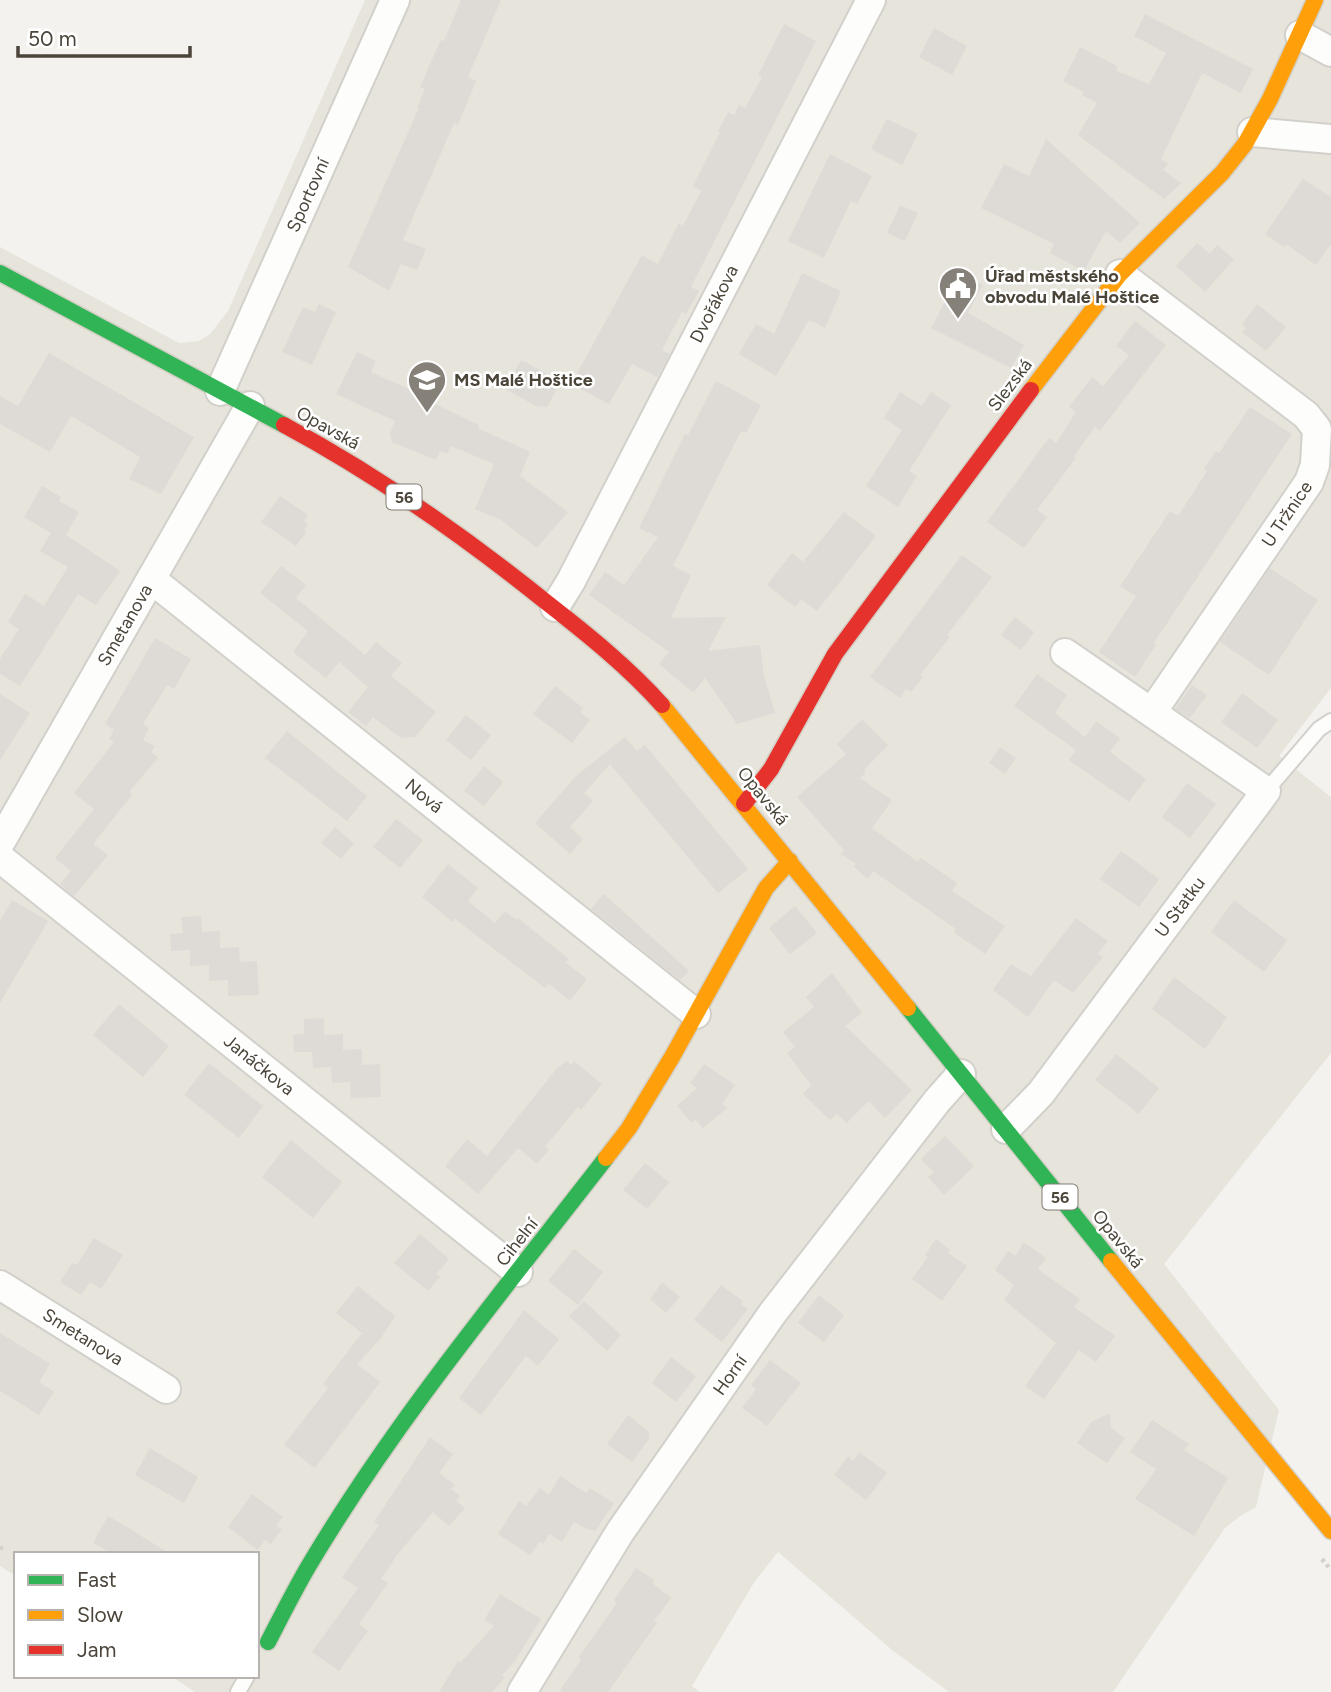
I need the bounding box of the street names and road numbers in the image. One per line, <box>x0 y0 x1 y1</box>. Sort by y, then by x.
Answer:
street label: Sportovní <box>282 154 334 235</box>
street label: Dvořákova <box>685 261 743 347</box>
street label: Slezská <box>983 355 1037 415</box>
street label: Opavská <box>292 402 364 454</box>
street label: U Tržnice <box>1257 477 1317 551</box>
road number: 56 <box>386 484 422 510</box>
street label: Smetanova <box>93 580 157 670</box>
street label: Opavská <box>733 762 793 830</box>
street label: Nová <box>401 774 447 818</box>
street label: U Statku <box>1150 873 1210 941</box>
street label: Janáčkova <box>219 1030 299 1100</box>
road number: 56 <box>1042 1184 1078 1210</box>
street label: Opavská <box>1088 1205 1148 1273</box>
street label: Cihelní <box>491 1213 543 1271</box>
street label: Smetanova <box>39 1304 127 1370</box>
street label: Horní <box>708 1350 752 1399</box>

